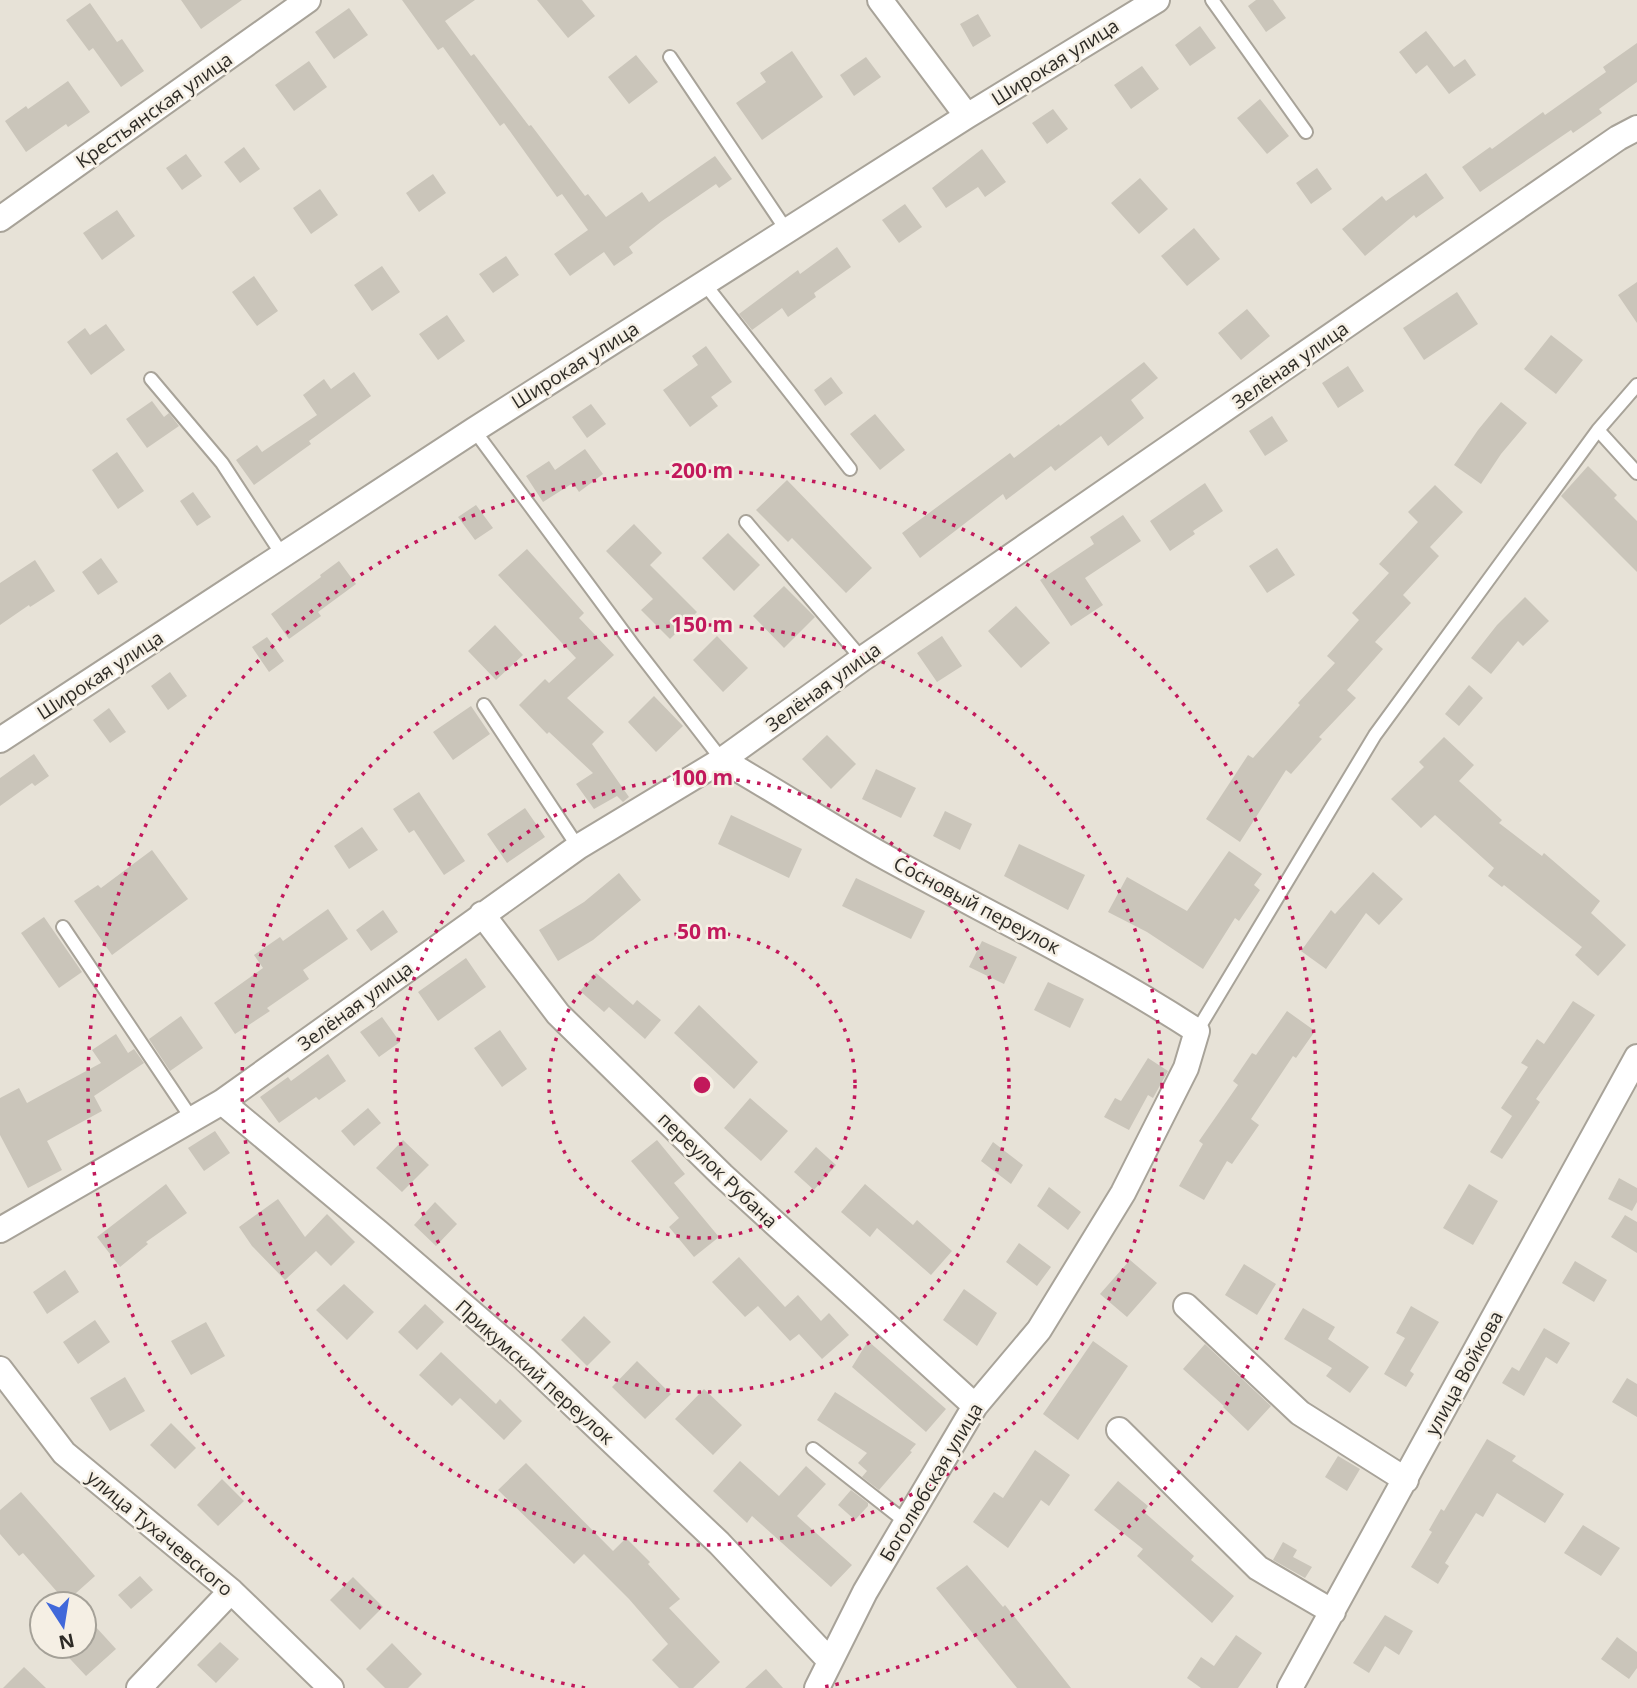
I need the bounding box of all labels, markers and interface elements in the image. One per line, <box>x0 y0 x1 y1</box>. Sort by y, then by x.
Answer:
street label: Широкая улица <box>986 12 1124 112</box>
street label: Крестьянская улица <box>71 46 237 174</box>
street label: Широкая улица <box>506 315 644 415</box>
street label: Зелёная улица <box>1227 315 1353 415</box>
text: 200 m <box>671 456 733 484</box>
text: 150 m <box>671 610 733 638</box>
street label: Широкая улица <box>32 624 168 726</box>
street label: Зелёная улица <box>760 636 886 738</box>
text: 100 m <box>671 763 733 791</box>
street label: Сосновый переулок <box>889 850 1065 960</box>
text: 50 m <box>677 917 727 945</box>
street label: Зелёная улица <box>292 955 418 1057</box>
centre of rings <box>690 1073 714 1097</box>
street label: переулок Рубана <box>653 1106 783 1234</box>
street label: Прикумский переулок <box>450 1294 620 1450</box>
street label: улица Войкова <box>1419 1306 1509 1440</box>
street label: Боголюбская улица <box>873 1398 989 1566</box>
street label: улица Тухачевского <box>81 1464 239 1602</box>
north arrow <box>28 1590 98 1660</box>
text: N <box>56 1627 77 1656</box>

